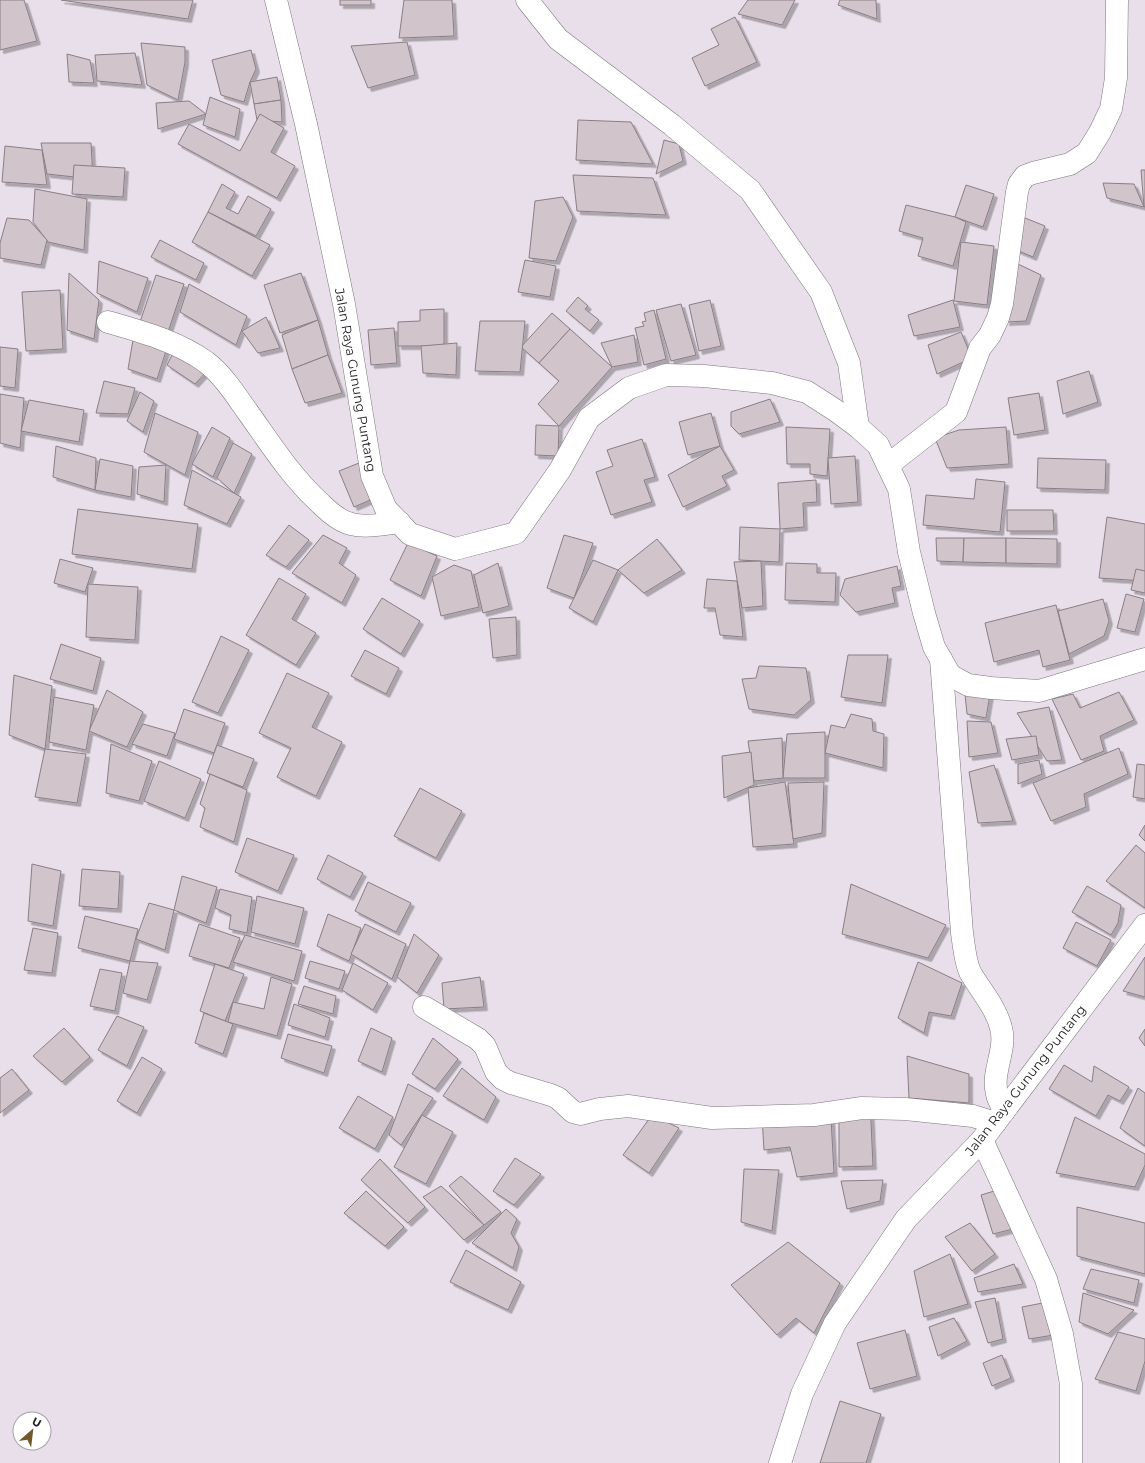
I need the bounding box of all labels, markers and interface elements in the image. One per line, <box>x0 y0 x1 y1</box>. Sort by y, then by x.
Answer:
street label: Jalan Raya Gunung Puntang <box>332 286 380 473</box>
street label: Jalan Raya Gunung Puntang <box>961 1001 1089 1159</box>
north arrow <box>12 1411 52 1451</box>
text: U <box>30 1414 44 1430</box>

